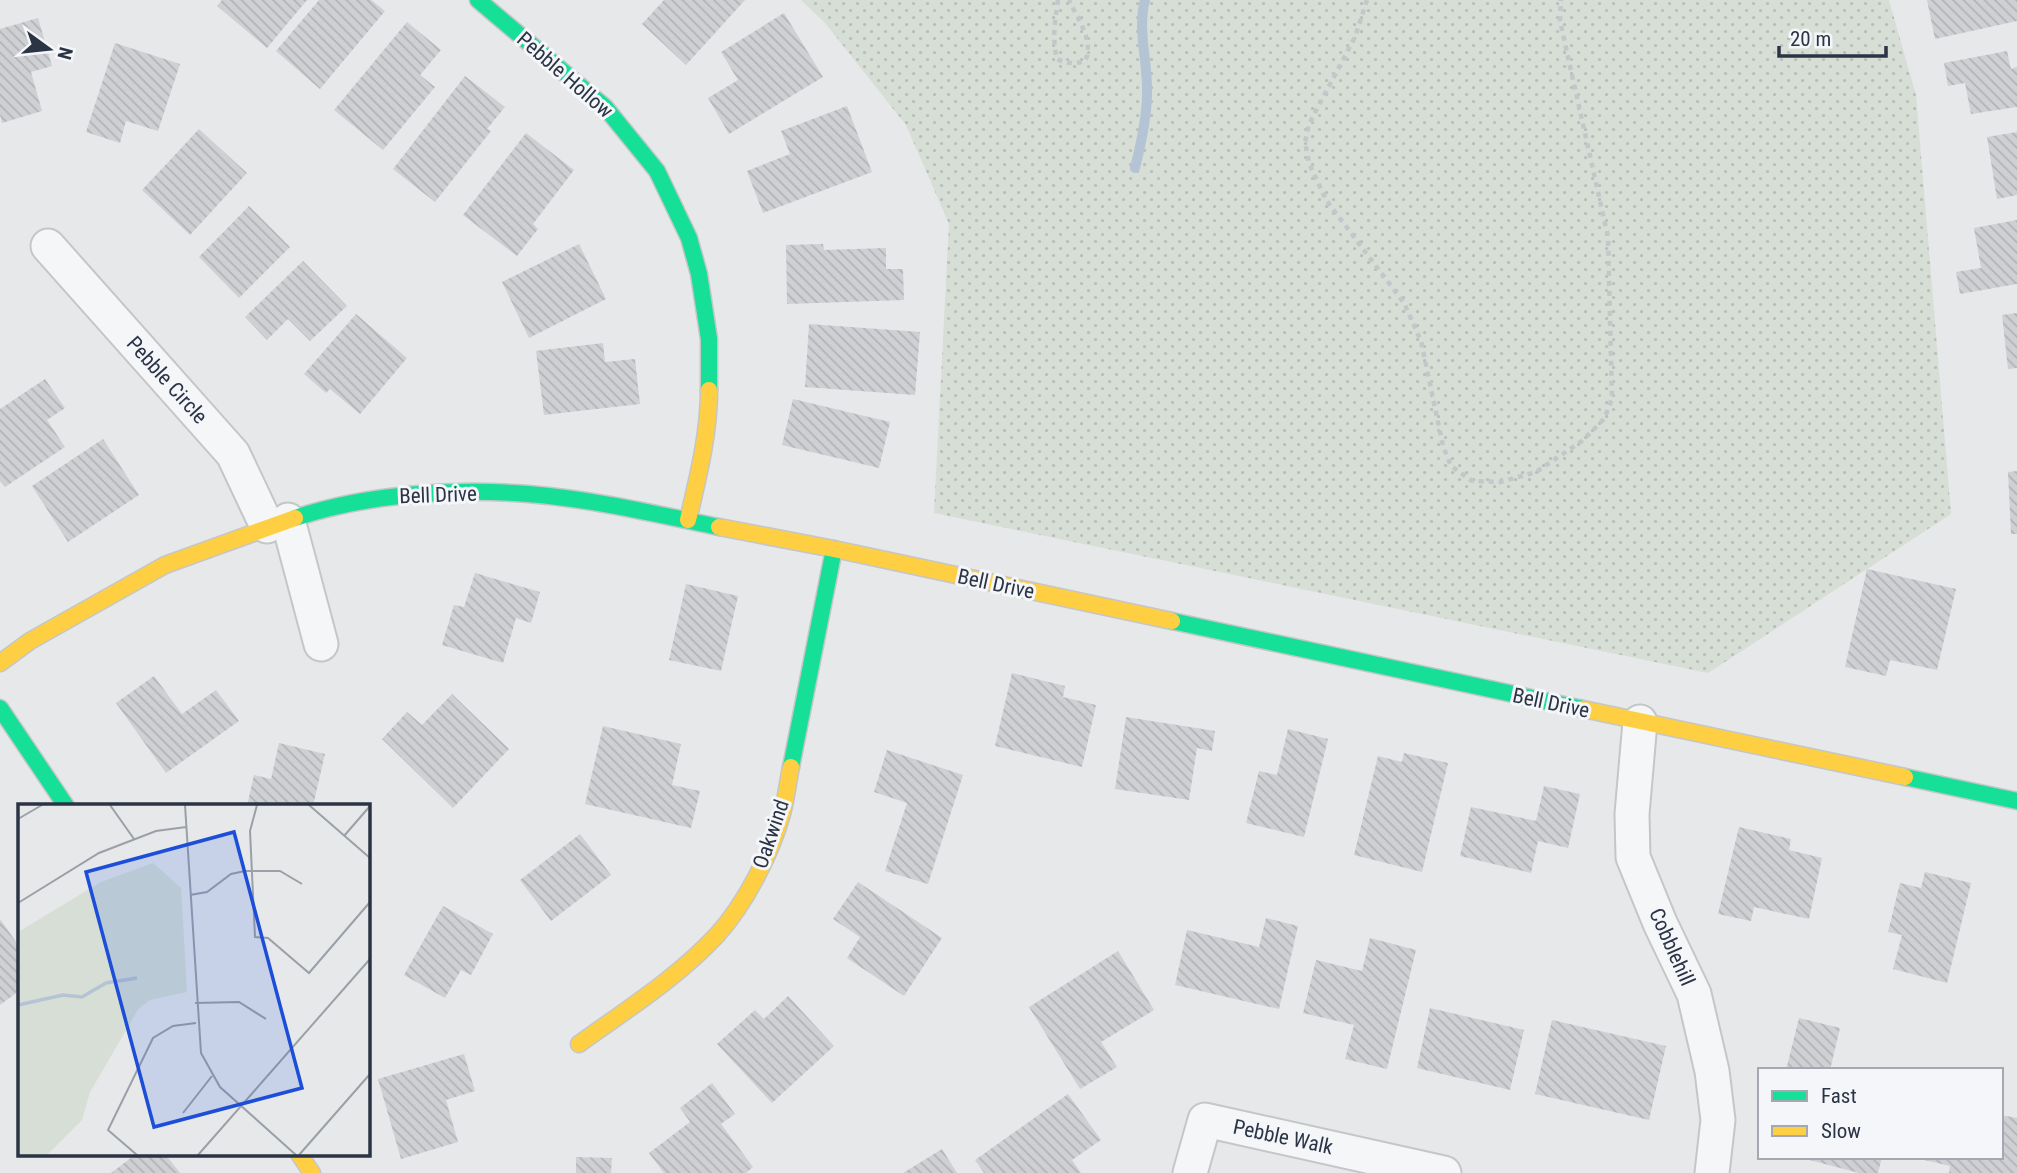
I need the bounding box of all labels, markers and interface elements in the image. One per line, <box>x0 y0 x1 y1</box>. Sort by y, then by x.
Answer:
north arrow <box>14 14 84 84</box>
scale bar <box>1779 14 1886 58</box>
street label: Pebble Hollow <box>512 27 618 123</box>
text: 20 m <box>1790 27 1831 51</box>
text: N <box>52 45 78 62</box>
street label: Pebble Circle <box>122 332 212 429</box>
street label: Bell Drive <box>399 482 477 508</box>
street label: Bell Drive <box>956 564 1037 604</box>
street label: Bell Drive <box>1511 683 1592 723</box>
street label: Oakwind <box>748 796 794 872</box>
inset map <box>18 804 369 1156</box>
street label: Cobblehill <box>1644 904 1700 990</box>
legend <box>1758 1068 2003 1159</box>
text: Fast <box>1821 1084 1857 1108</box>
street label: Pebble Walk <box>1231 1115 1336 1159</box>
text: Slow <box>1821 1119 1861 1143</box>

